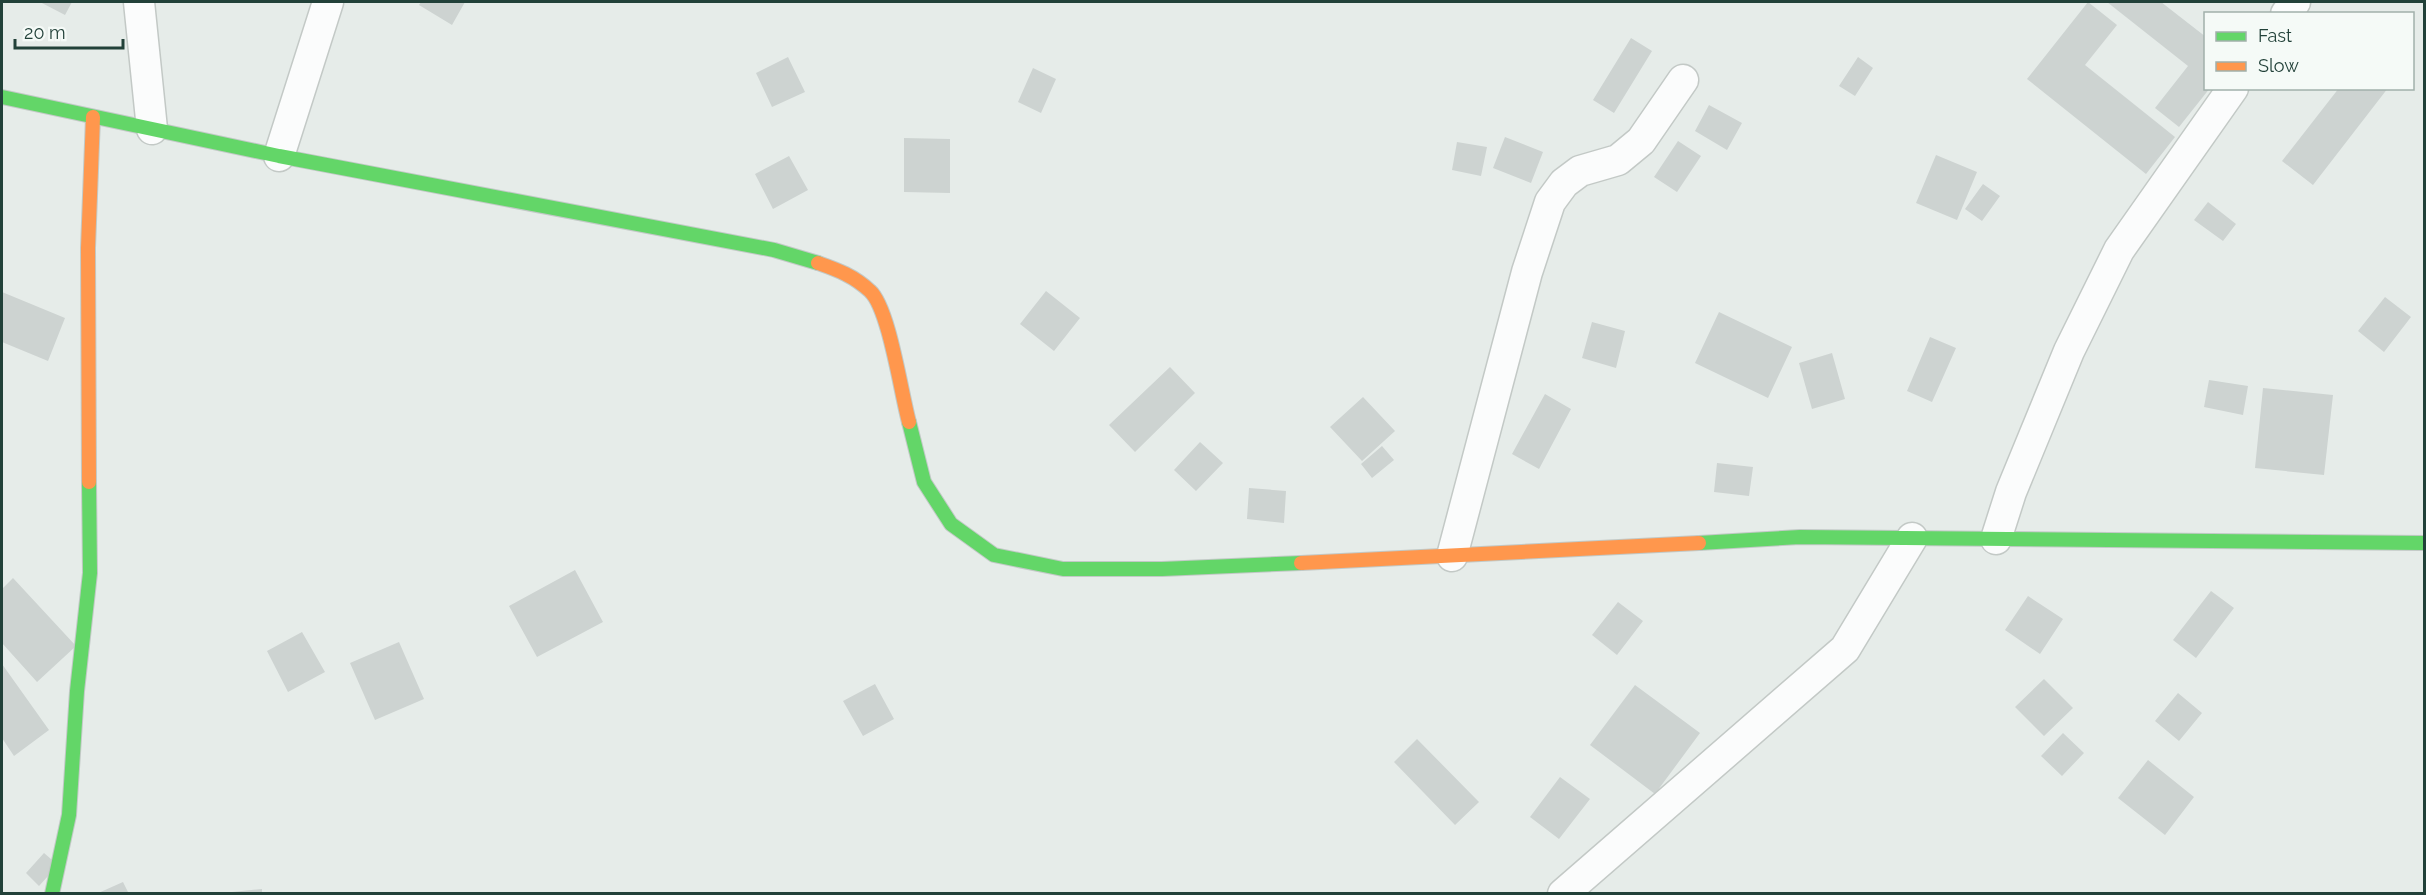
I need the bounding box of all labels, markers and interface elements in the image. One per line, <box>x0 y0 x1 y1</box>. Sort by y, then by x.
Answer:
scale bar <box>15 12 123 50</box>
legend <box>2204 12 2414 90</box>
text: 20 m <box>24 22 66 43</box>
text: Fast <box>2258 25 2292 46</box>
text: Slow <box>2258 55 2299 76</box>

